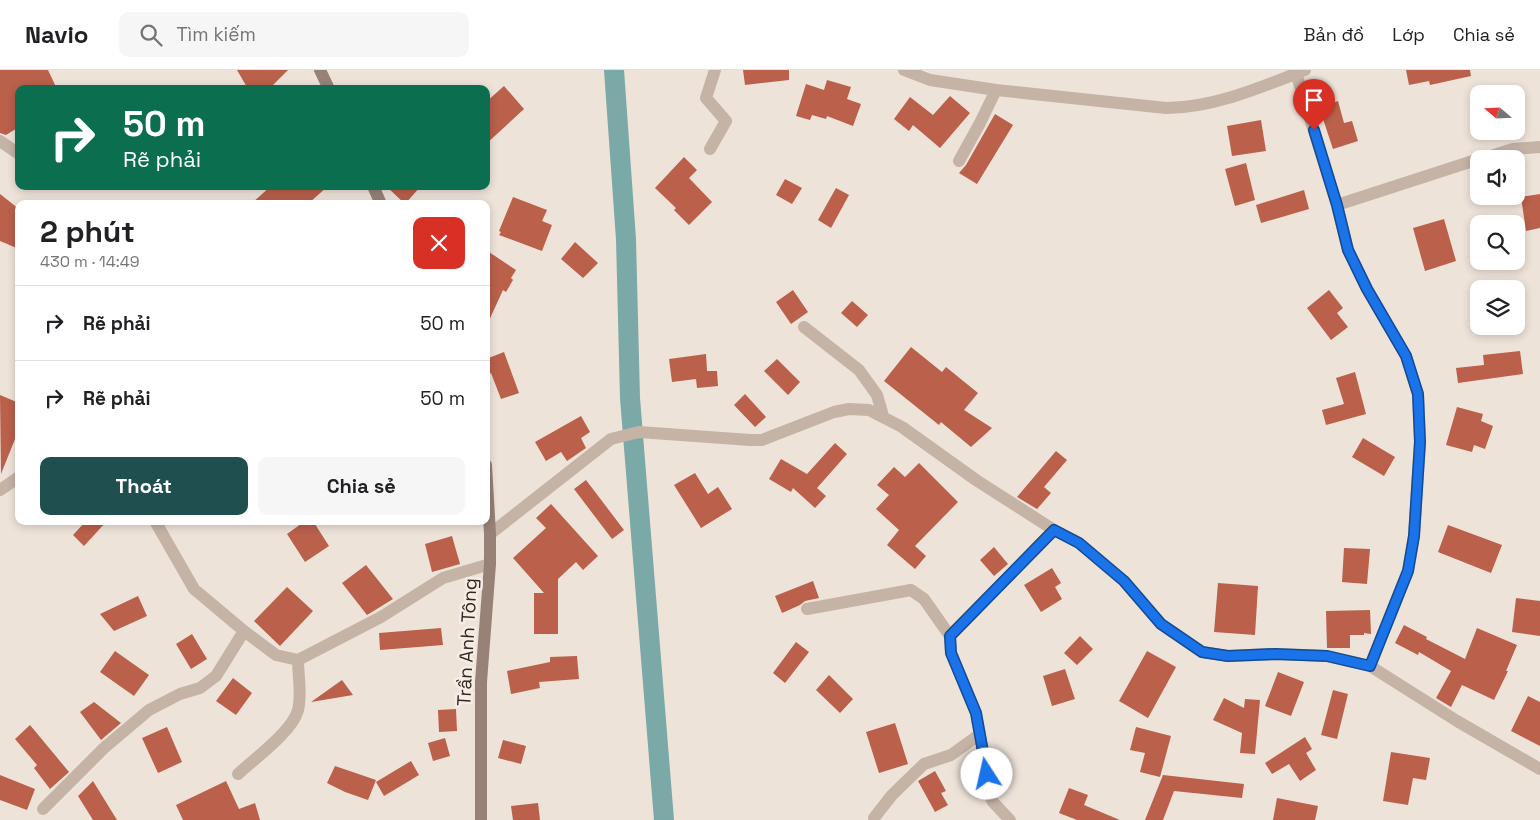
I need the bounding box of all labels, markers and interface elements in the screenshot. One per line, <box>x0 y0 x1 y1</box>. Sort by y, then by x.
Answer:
search box <box>119 12 469 57</box>
text: Navio <box>25 19 89 50</box>
icon: search <box>137 21 165 49</box>
text: Tìm kiếm <box>177 22 256 47</box>
text: Bản đồ <box>1304 23 1364 46</box>
text: Lớp <box>1392 23 1425 46</box>
text: Chia sẻ <box>1453 23 1515 46</box>
pin <box>1293 79 1335 130</box>
north arrow <box>1470 85 1525 140</box>
map controls <box>1470 85 1525 335</box>
icon: arrive <box>1300 86 1328 114</box>
text: 50 m <box>123 102 205 146</box>
icon: right <box>40 105 105 170</box>
text: Rẽ phải <box>123 145 201 173</box>
button: sound <box>1470 150 1525 205</box>
text: 2 phút <box>40 212 135 251</box>
button: search <box>1470 215 1525 270</box>
button: close <box>413 217 465 269</box>
text: 430 m · 14:49 <box>40 251 140 272</box>
button: layers <box>1470 280 1525 335</box>
icon: right <box>40 309 68 337</box>
text: Rẽ phải <box>83 311 151 336</box>
text: 50 m <box>420 311 465 336</box>
icon: right <box>40 384 68 412</box>
text: Rẽ phải <box>83 386 151 411</box>
text: 50 m <box>420 386 465 411</box>
button: Thoát <box>40 457 248 515</box>
button: Chia sẻ <box>258 457 465 515</box>
street label: Trần Anh Tông <box>451 577 483 707</box>
position arrow <box>960 747 1012 799</box>

